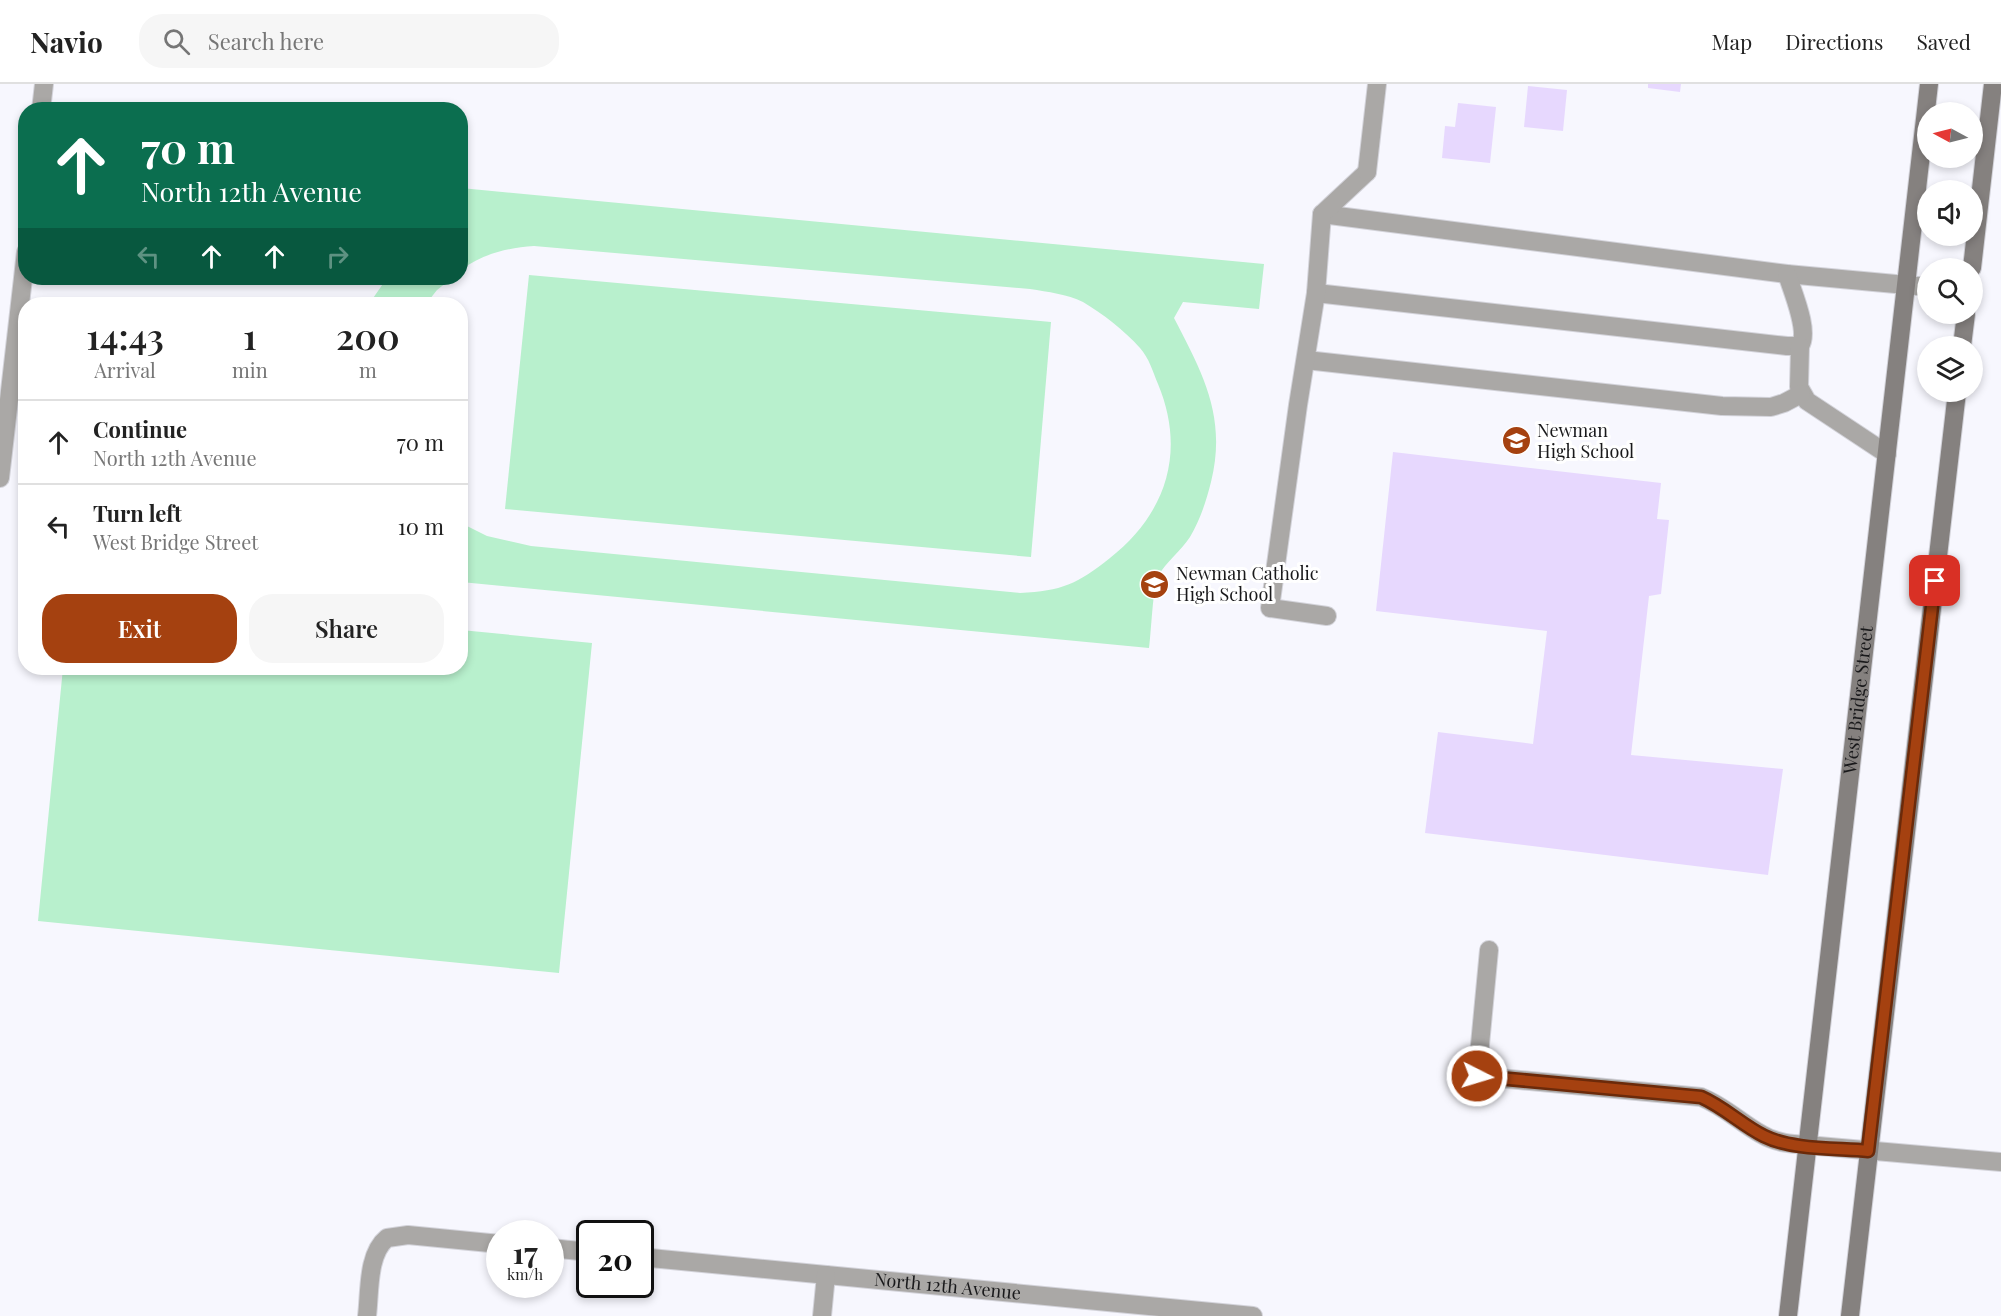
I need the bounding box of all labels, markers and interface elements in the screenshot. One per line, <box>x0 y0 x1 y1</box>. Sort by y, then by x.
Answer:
search box <box>139 14 559 68</box>
text: Navio <box>30 23 103 60</box>
icon: search <box>160 25 193 58</box>
text: Search here <box>208 26 324 56</box>
text: Map <box>1711 27 1752 55</box>
text: Directions <box>1785 27 1883 55</box>
text: Saved <box>1916 27 1971 55</box>
north arrow <box>1917 102 1983 168</box>
map controls <box>1917 102 1983 402</box>
text: 70 m <box>141 119 235 175</box>
icon: ahead <box>42 126 120 204</box>
text: North 12th Avenue <box>141 173 362 209</box>
button: sound <box>1917 180 1983 246</box>
icon: left <box>132 240 165 273</box>
icon: ahead <box>195 240 228 273</box>
icon: ahead <box>258 240 291 273</box>
icon: right <box>321 240 354 273</box>
button: search <box>1917 258 1983 324</box>
text: 14:43 <box>86 311 164 359</box>
text: 1 <box>243 311 257 359</box>
text: 200 <box>336 311 400 359</box>
button: layers <box>1917 336 1983 402</box>
text: Arrival <box>94 356 156 383</box>
text: min <box>232 356 268 383</box>
text: m <box>359 356 377 383</box>
text: Continue <box>93 414 187 444</box>
place label: Newman High School <box>1537 418 1634 463</box>
school or university icon: Newman High School <box>1500 425 1532 457</box>
icon: ahead <box>42 426 75 459</box>
text: 70 m <box>397 427 444 457</box>
text: North 12th Avenue <box>93 444 257 471</box>
text: Turn left <box>93 498 182 528</box>
icon: left <box>42 510 75 543</box>
text: 10 m <box>398 511 444 541</box>
text: West Bridge Street <box>93 528 258 555</box>
pin <box>1909 555 1960 606</box>
place label: Newman Catholic High School <box>1176 561 1319 606</box>
icon: arrive <box>1918 564 1951 597</box>
school or university icon: Newman Catholic High School <box>1139 568 1171 600</box>
button: Exit <box>42 594 237 663</box>
button: Share <box>249 594 444 663</box>
street label: West Bridge Street <box>1837 624 1878 776</box>
position arrow <box>1445 1044 1509 1108</box>
speed limit sign: 20 <box>576 1220 654 1298</box>
text: 17 <box>512 1232 538 1272</box>
text: km/h <box>507 1264 543 1284</box>
street label: North 12th Avenue <box>873 1267 1022 1305</box>

